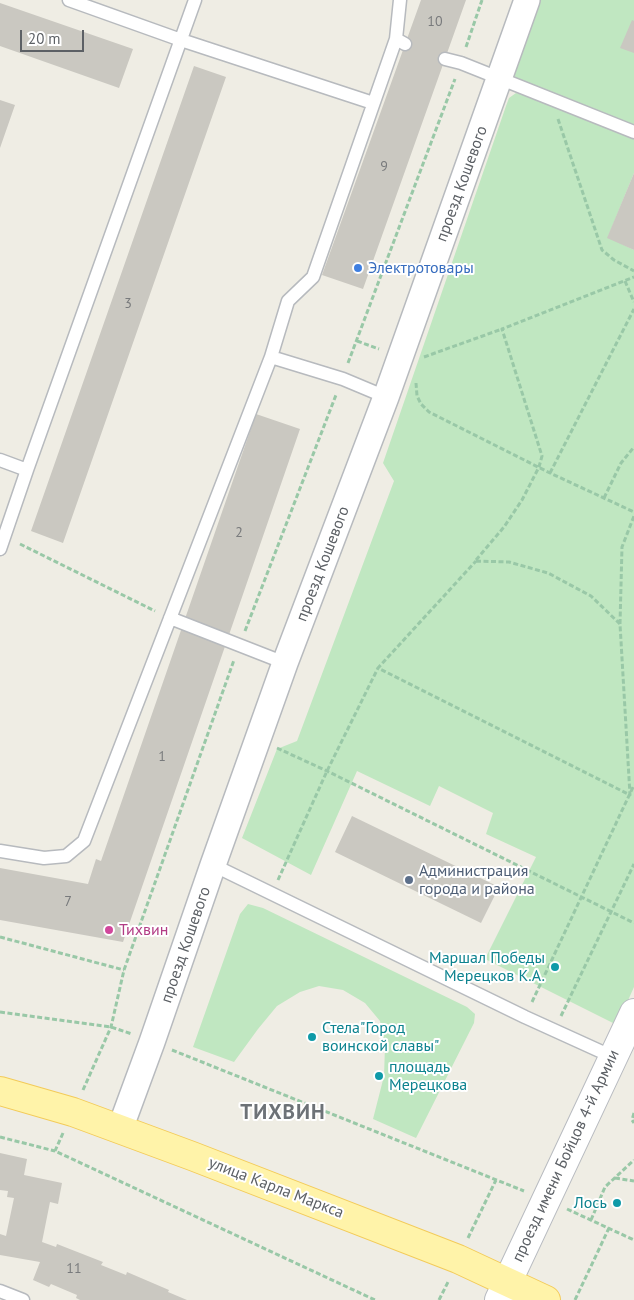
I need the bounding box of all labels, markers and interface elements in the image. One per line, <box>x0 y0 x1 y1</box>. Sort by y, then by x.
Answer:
house number: 10 <box>427 14 443 30</box>
scale bar <box>22 20 86 52</box>
text: 20 m <box>28 29 61 48</box>
street label: проезд Кошевого <box>432 123 492 245</box>
house number: 9 <box>380 159 388 175</box>
place label: Электротовары <box>368 258 474 278</box>
marker: Электротовары <box>352 262 364 274</box>
house number: 3 <box>124 296 132 312</box>
street label: проезд Кошевого <box>292 504 354 624</box>
house number: 2 <box>235 525 243 541</box>
house number: 1 <box>158 749 166 765</box>
place label: Администрация города и района <box>419 861 535 899</box>
marker: Администрация города и района <box>403 874 415 886</box>
street label: проезд Кошевого <box>157 884 215 1006</box>
house number: 7 <box>64 894 72 910</box>
place label: Тихвин <box>119 920 168 940</box>
marker: Тихвин <box>103 924 115 936</box>
place label: Маршал Победы Мерецков К.А. <box>429 948 545 986</box>
marker: Маршал Победы Мерецков К.А. <box>549 961 561 973</box>
place label: Стела"Город воинской славы" <box>322 1018 439 1056</box>
marker: Стела"Город воинской славы" <box>306 1031 318 1043</box>
street label: проезд имени Бойцов 4-й Армии <box>508 1047 624 1265</box>
place label: площадь Мерецкова <box>389 1057 467 1095</box>
marker: площадь Мерецкова <box>373 1070 385 1082</box>
district label: ТИХВИН <box>240 1100 326 1126</box>
street label: улица Карла Маркса <box>206 1153 346 1223</box>
place label: Лось <box>574 1193 607 1213</box>
marker: Лось <box>611 1197 623 1209</box>
house number: 11 <box>66 1261 82 1277</box>

